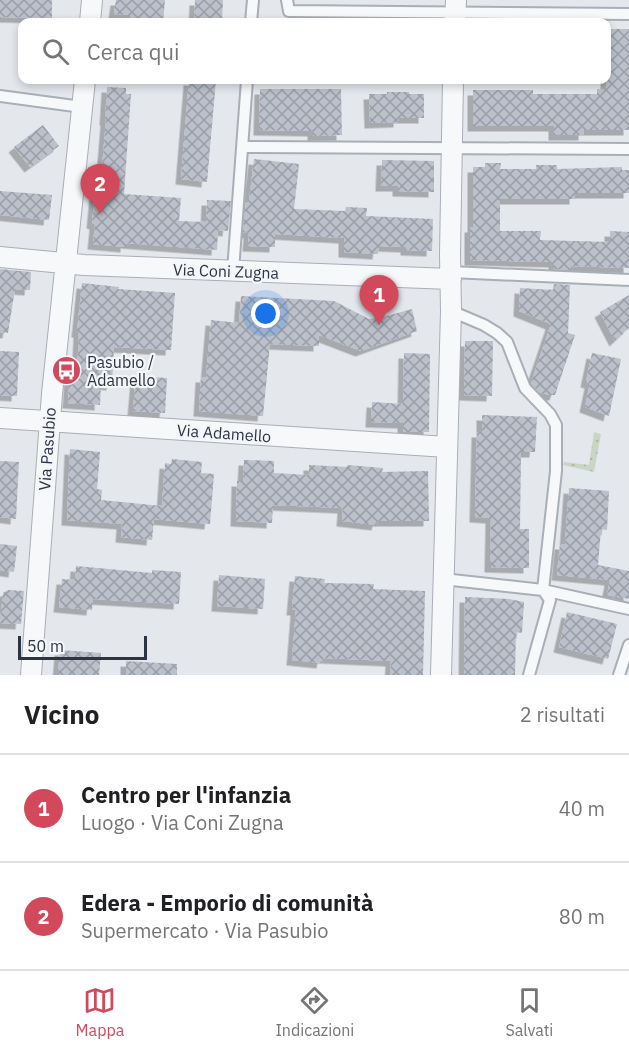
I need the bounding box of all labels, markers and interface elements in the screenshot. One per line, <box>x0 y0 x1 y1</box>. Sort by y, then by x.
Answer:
search box <box>18 18 611 84</box>
icon: search <box>39 35 72 68</box>
text: Cerca qui <box>87 37 179 66</box>
pin: 2 <box>80 164 120 214</box>
street label: Via Coni Zugna <box>173 259 280 283</box>
pin: 1 <box>360 276 398 325</box>
your location <box>251 299 280 328</box>
place label: Pasubio / Adamello <box>87 352 155 390</box>
bus stop icon: Pasubio / Adamello <box>50 355 82 387</box>
street label: Via Pasubio <box>34 407 60 491</box>
street label: Via Adamello <box>176 420 272 446</box>
scale bar <box>18 633 147 660</box>
text: 50 m <box>27 636 64 656</box>
text: Vicino <box>24 697 99 731</box>
text: 2 risultati <box>520 701 605 728</box>
text: Centro per l'infanzia <box>81 780 291 809</box>
text: 1 <box>38 795 50 822</box>
text: 40 m <box>559 795 605 822</box>
text: Luogo · Via Coni Zugna <box>81 809 284 836</box>
text: Edera - Emporio di comunità <box>81 888 373 917</box>
text: 2 <box>38 903 50 930</box>
text: 80 m <box>559 903 605 930</box>
text: Supermercato · Via Pasubio <box>81 917 329 944</box>
tab: Mappa <box>76 984 124 1040</box>
tab: Indicazioni <box>275 984 354 1040</box>
tab: Salvati <box>505 984 553 1040</box>

